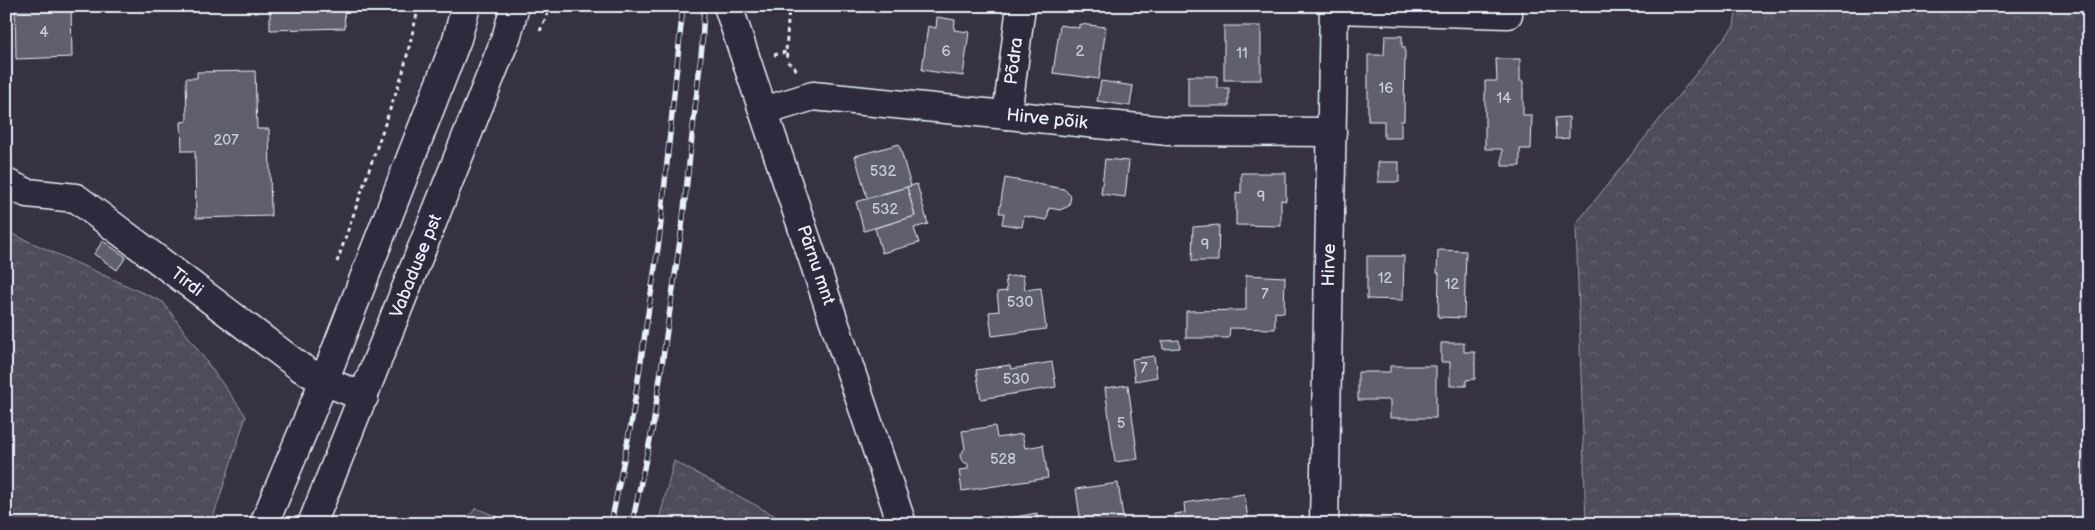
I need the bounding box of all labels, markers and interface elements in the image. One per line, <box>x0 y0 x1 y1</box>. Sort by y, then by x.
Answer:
house number: 4 <box>39 23 49 42</box>
street label: Põdra <box>1001 36 1027 86</box>
house number: 6 <box>941 42 951 61</box>
house number: 2 <box>1076 42 1085 61</box>
house number: 11 <box>1236 44 1248 63</box>
house number: 16 <box>1379 79 1393 98</box>
house number: 14 <box>1497 89 1511 108</box>
street label: Hirve põik <box>1005 104 1089 134</box>
house number: 207 <box>213 131 239 150</box>
house number: 532 <box>870 162 896 181</box>
house number: 9 <box>1257 187 1265 206</box>
house number: 532 <box>872 200 898 219</box>
street label: Vabaduse pst <box>386 211 446 321</box>
street label: Pärnu mnt <box>793 222 840 308</box>
house number: 9 <box>1201 235 1209 254</box>
street label: Hirve <box>1318 243 1340 287</box>
street label: Tirdi <box>167 263 207 301</box>
house number: 12 <box>1378 269 1392 288</box>
house number: 12 <box>1445 275 1459 294</box>
house number: 7 <box>1261 285 1269 304</box>
house number: 530 <box>1007 293 1033 312</box>
house number: 7 <box>1140 359 1148 378</box>
house number: 530 <box>1003 370 1029 389</box>
house number: 5 <box>1117 414 1125 433</box>
house number: 528 <box>990 450 1016 469</box>

